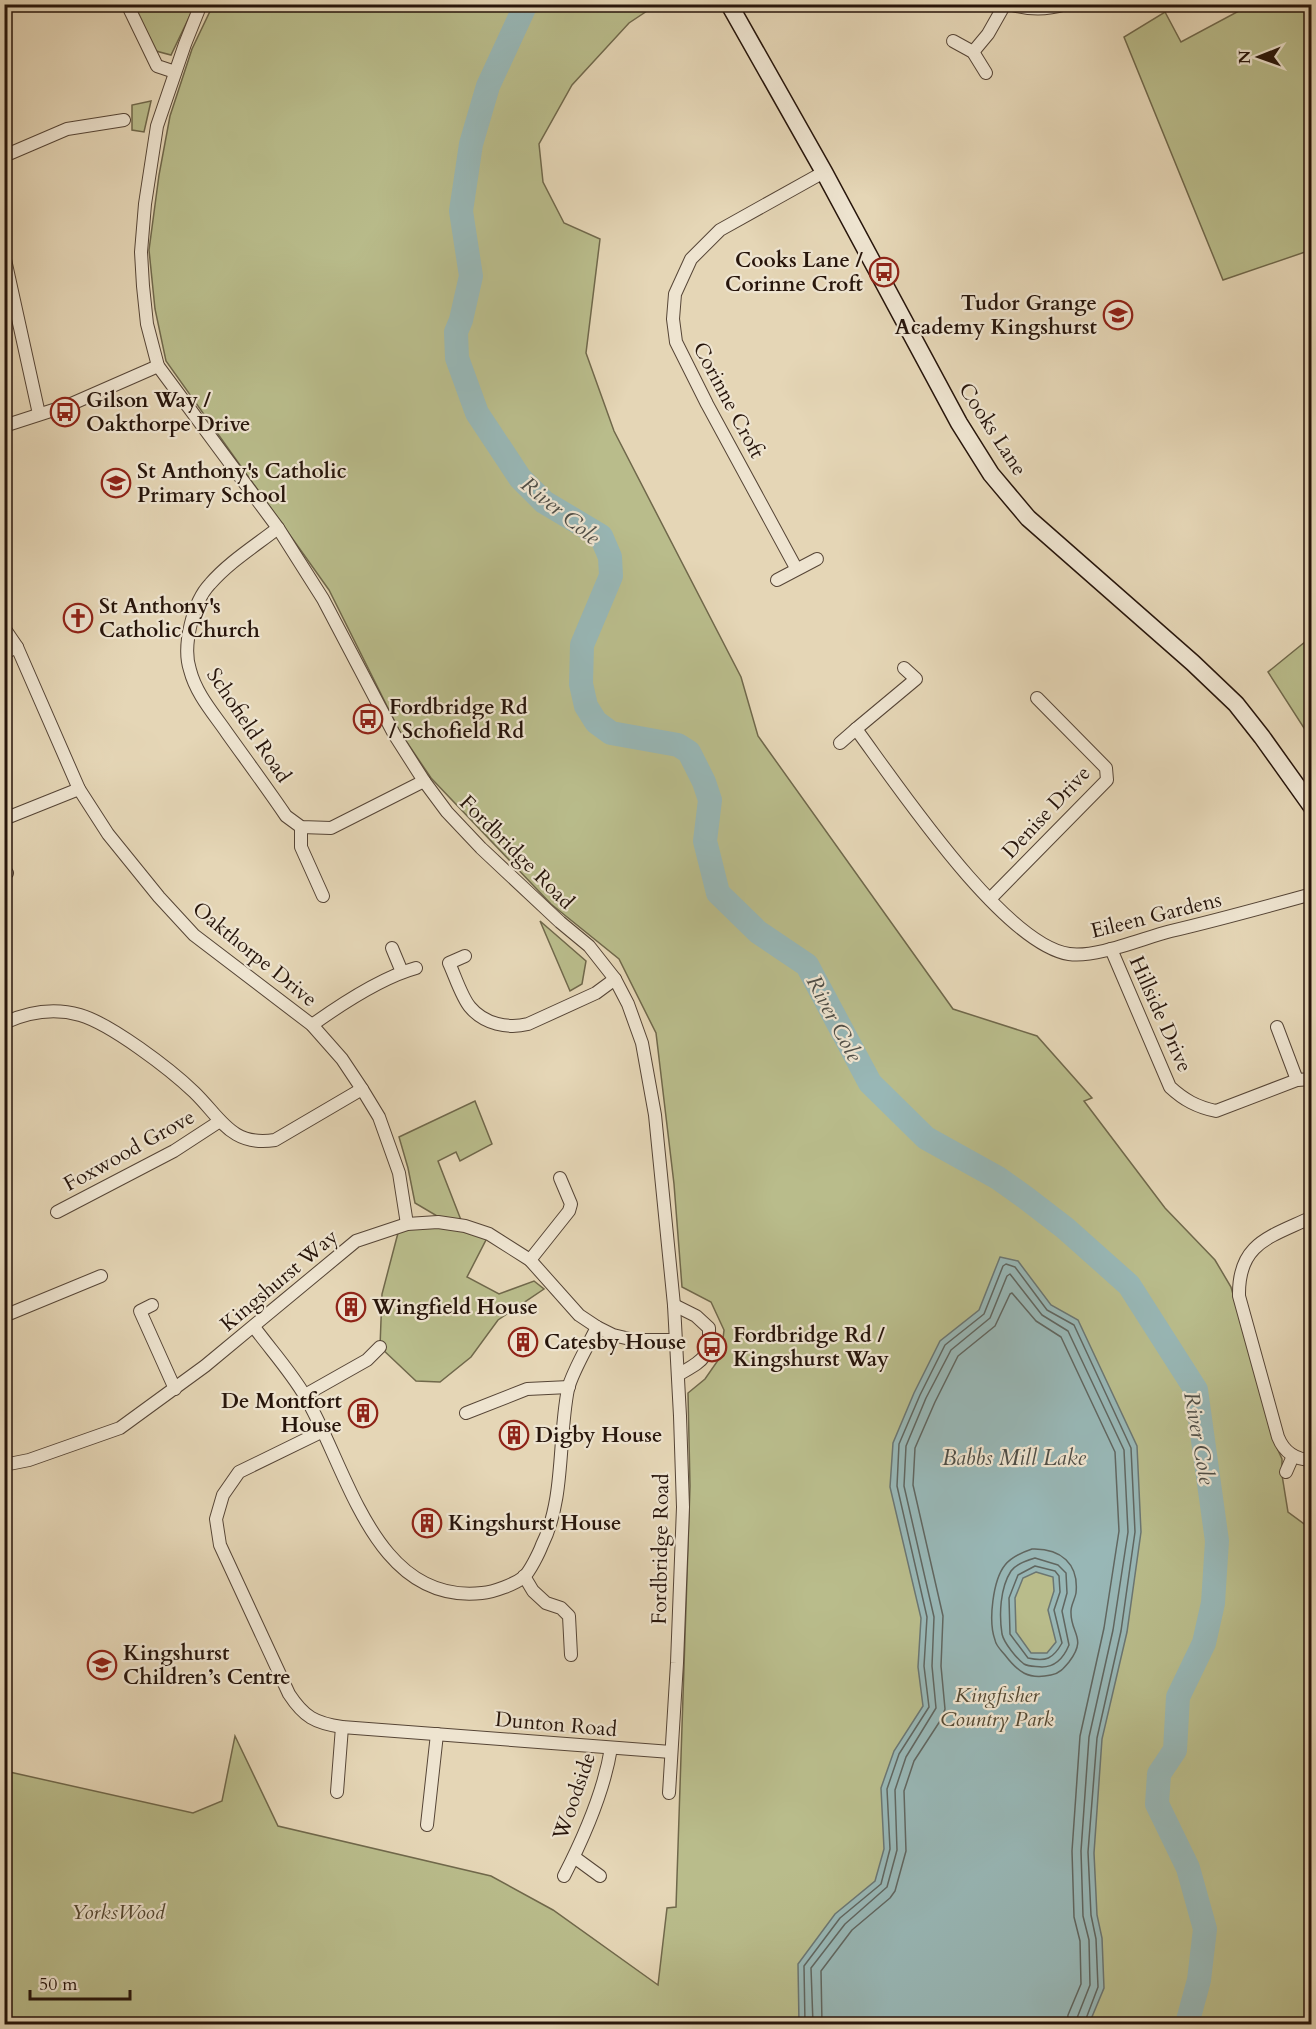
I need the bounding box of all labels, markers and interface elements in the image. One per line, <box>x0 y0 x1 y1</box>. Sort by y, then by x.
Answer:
north arrow <box>1229 27 1289 87</box>
text: N <box>1234 50 1256 64</box>
place label: Cooks Lane / Corinne Croft <box>725 246 864 299</box>
bus stop icon: Cooks Lane / Corinne Croft <box>868 256 900 288</box>
place label: Tudor Grange Academy Kingshurst <box>895 289 1098 342</box>
school or university icon: Tudor Grange Academy Kingshurst <box>1102 299 1134 331</box>
street label: Corinne Croft <box>686 337 772 464</box>
street label: Cooks Lane <box>952 377 1034 482</box>
place label: Gilson Way / Oakthorpe Drive <box>86 386 251 439</box>
bus stop icon: Gilson Way / Oakthorpe Drive <box>49 396 81 428</box>
place label: St Anthony's Catholic Primary School <box>137 457 347 510</box>
school or university icon: St Anthony's Catholic Primary School <box>100 467 132 499</box>
water label: River Cole <box>514 470 607 552</box>
place label: St Anthony's Catholic Church <box>99 592 260 645</box>
church icon: St Anthony's Catholic Church <box>62 602 94 634</box>
street label: Schofield Road <box>199 662 298 788</box>
place label: Fordbridge Rd / Schofield Rd <box>389 693 528 746</box>
bus stop icon: Fordbridge Rd / Schofield Rd <box>352 703 384 735</box>
street label: Denise Drive <box>996 760 1097 865</box>
street label: Fordbridge Road <box>453 789 580 916</box>
street label: Eileen Gardens <box>1088 885 1225 946</box>
street label: Oakthorpe Drive <box>186 895 323 1014</box>
street label: Hillside Drive <box>1122 952 1199 1077</box>
water label: River Cole <box>799 970 870 1067</box>
street label: Foxwood Grove <box>58 1102 200 1198</box>
street label: Kingshurst Way <box>214 1222 344 1338</box>
building icon: Wingfield House <box>335 1291 367 1323</box>
place label: Wingfield House <box>371 1293 538 1322</box>
place label: Fordbridge Rd / Kingshurst Way <box>733 1321 889 1374</box>
building icon: Catesby House <box>507 1326 539 1358</box>
place label: Catesby House <box>544 1328 686 1357</box>
bus stop icon: Fordbridge Rd / Kingshurst Way <box>696 1331 728 1363</box>
place label: De Montfort House <box>221 1387 343 1440</box>
water label: River Cole <box>1176 1389 1222 1487</box>
building icon: De Montfort House <box>347 1397 379 1429</box>
building icon: Digby House <box>498 1419 530 1451</box>
place label: Digby House <box>535 1421 662 1450</box>
water label: Babbs Mill Lake <box>942 1443 1087 1473</box>
street label: Fordbridge Road <box>645 1473 676 1625</box>
building icon: Kingshurst House <box>411 1507 443 1539</box>
place label: Kingshurst House <box>448 1509 621 1538</box>
place label: Kingshurst Children’s Centre <box>123 1639 291 1692</box>
school or university icon: Kingshurst Children’s Centre <box>86 1649 118 1681</box>
park label: Kingfisher Country Park <box>940 1681 1054 1734</box>
street label: Dunton Road <box>494 1705 618 1744</box>
street label: Woodside <box>546 1749 603 1845</box>
park label: YorksWood <box>71 1898 166 1927</box>
scale bar <box>30 1963 130 2001</box>
text: 50 m <box>39 1972 78 1997</box>

